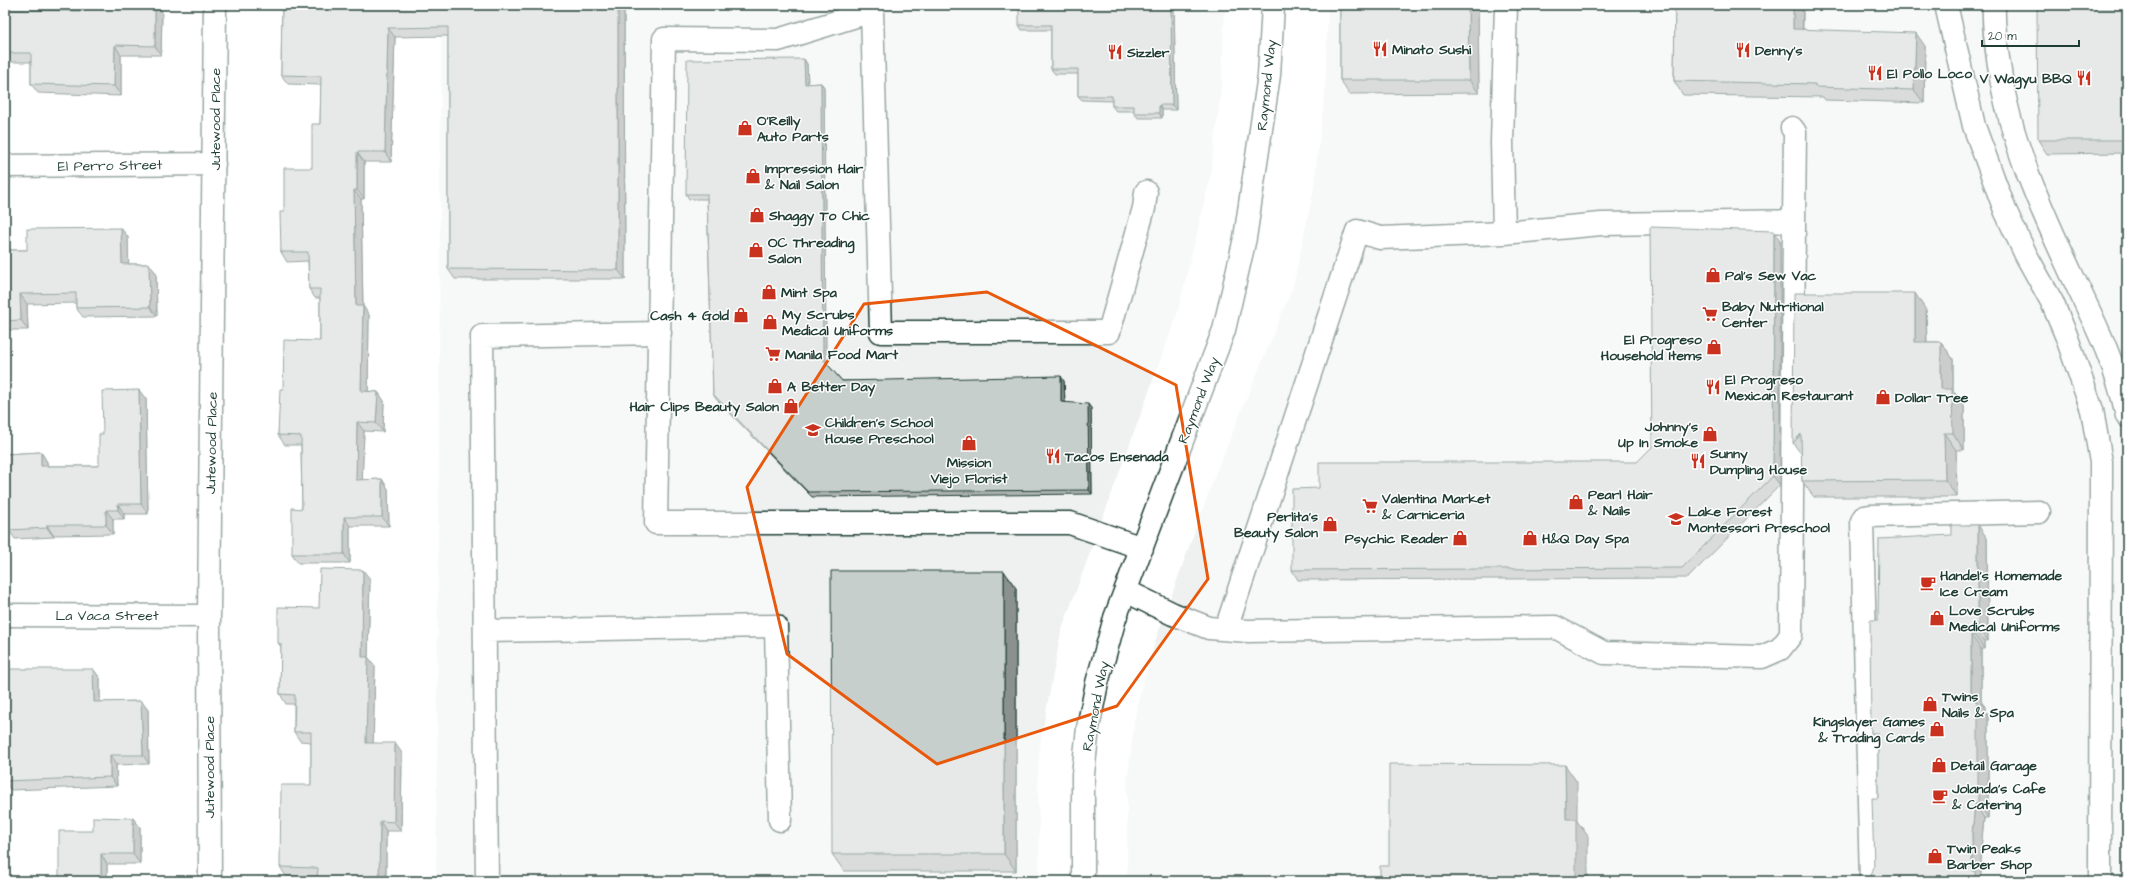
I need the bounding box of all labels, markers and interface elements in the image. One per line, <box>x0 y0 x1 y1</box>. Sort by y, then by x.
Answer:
scale bar <box>1982 22 2079 48</box>
text: 20 m <box>1988 28 2017 45</box>
street label: Raymond Way <box>1252 38 1282 132</box>
restaurant icon: Minato Sushi <box>1371 40 1389 58</box>
place label: Minato Sushi <box>1392 40 1472 60</box>
restaurant icon: Denny's <box>1734 41 1752 59</box>
place label: Denny's <box>1755 41 1803 61</box>
restaurant icon: Sizzler <box>1106 43 1124 61</box>
place label: Sizzler <box>1126 43 1170 63</box>
restaurant icon: El Pollo Loco <box>1866 64 1884 82</box>
place label: El Pollo Loco <box>1887 64 1972 84</box>
street label: Jutewood Place <box>206 67 226 170</box>
place label: V Wagyu BBQ <box>1979 69 2072 90</box>
restaurant icon: V Wagyu BBQ <box>2075 69 2093 87</box>
place label: O'Reilly Auto Parts <box>757 111 829 147</box>
shop icon: O'Reilly Auto Parts <box>736 119 754 137</box>
street label: El Perro Street <box>57 155 163 177</box>
place label: Impression Hair & Nail Salon <box>764 159 863 195</box>
shop icon: Impression Hair & Nail Salon <box>744 167 762 185</box>
shop icon: Shaggy To Chic <box>748 206 766 224</box>
place label: Shaggy To Chic <box>768 206 870 227</box>
place label: OC Threading Salon <box>767 233 855 269</box>
shop icon: OC Threading Salon <box>747 241 765 259</box>
shop icon: Pal's Sew Vac <box>1704 266 1722 284</box>
place label: Pal's Sew Vac <box>1725 266 1817 286</box>
shop icon: Mint Spa <box>760 283 778 301</box>
place label: Mint Spa <box>781 283 838 303</box>
place label: Baby Nutritional Center <box>1722 297 1824 333</box>
place label: My Scrubs Medical Uniforms <box>782 305 893 341</box>
supermarket icon: Baby Nutritional Center <box>1701 305 1719 323</box>
place label: Cash 4 Gold <box>650 306 730 326</box>
shop icon: Cash 4 Gold <box>732 306 750 324</box>
shop icon: My Scrubs Medical Uniforms <box>761 313 779 331</box>
place label: El Progreso Household Items <box>1601 330 1702 366</box>
shop icon: El Progreso Household Items <box>1705 338 1723 356</box>
supermarket icon: Manila Food Mart <box>764 345 782 363</box>
place label: Manila Food Mart <box>785 345 898 365</box>
street label: Raymond Way <box>1173 354 1225 447</box>
place label: El Progreso Mexican Restaurant <box>1725 370 1854 406</box>
shop icon: A Better Day <box>766 377 784 395</box>
place label: A Better Day <box>787 377 876 397</box>
restaurant icon: El Progreso Mexican Restaurant <box>1704 378 1722 396</box>
shop icon: Dollar Tree <box>1874 388 1892 406</box>
place label: Dollar Tree <box>1895 388 1969 408</box>
street label: Jutewood Place <box>201 391 223 494</box>
place label: Hair Clips Beauty Salon <box>629 397 779 417</box>
shop icon: Hair Clips Beauty Salon <box>782 397 800 415</box>
place label: Children's School House Preschool <box>825 413 934 449</box>
place label: Johnny's Up In Smoke <box>1618 417 1698 453</box>
school or university icon: Children's School House Preschool <box>804 421 822 439</box>
shop icon: Johnny's Up In Smoke <box>1701 425 1719 443</box>
shop icon: Mission Viejo Florist <box>960 434 978 452</box>
place label: Sunny Dumpling House <box>1709 444 1808 481</box>
restaurant icon: Tacos Ensenada <box>1044 447 1062 465</box>
place label: Tacos Ensenada <box>1064 447 1169 467</box>
restaurant icon: Sunny Dumpling House <box>1689 452 1707 470</box>
place label: Mission Viejo Florist <box>930 453 1008 489</box>
place label: Pearl Hair & Nails <box>1587 485 1653 521</box>
place label: Valentina Market & Carniceria <box>1381 489 1491 525</box>
shop icon: Pearl Hair & Nails <box>1567 493 1585 511</box>
supermarket icon: Valentina Market & Carniceria <box>1361 497 1379 515</box>
place label: Lake Forest Montessori Preschool <box>1688 502 1831 538</box>
place label: Perlita's Beauty Salon <box>1234 507 1318 543</box>
school or university icon: Lake Forest Montessori Preschool <box>1667 510 1685 528</box>
shop icon: Perlita's Beauty Salon <box>1321 515 1339 533</box>
place label: Psychic Reader <box>1345 529 1448 549</box>
shop icon: Psychic Reader <box>1451 529 1469 547</box>
shop icon: H&Q Day Spa <box>1521 529 1539 547</box>
place label: H&Q Day Spa <box>1542 529 1630 549</box>
place label: Handel's Homemade Ice Cream <box>1940 566 2062 602</box>
cafe icon: Handel's Homemade Ice Cream <box>1919 574 1937 592</box>
place label: Love Scrubs Medical Uniforms <box>1949 601 2060 637</box>
street label: La Vaca Street <box>55 606 159 626</box>
shop icon: Love Scrubs Medical Uniforms <box>1928 609 1946 627</box>
street label: Raymond Way <box>1077 659 1115 753</box>
place label: Twins Nails & Spa <box>1941 687 2015 723</box>
shop icon: Twins Nails & Spa <box>1921 695 1939 713</box>
place label: Kingslayer Games & Trading Cards <box>1813 712 1925 749</box>
street label: Jutewood Place <box>200 715 220 818</box>
shop icon: Kingslayer Games & Trading Cards <box>1928 720 1946 738</box>
shop icon: Detail Garage <box>1930 756 1948 774</box>
place label: Detail Garage <box>1951 756 2037 777</box>
place label: Jolanda's Cafe & Catering <box>1951 779 2046 816</box>
cafe icon: Jolanda's Cafe & Catering <box>1931 787 1949 805</box>
place label: Twin Peaks Barber Shop <box>1946 839 2032 875</box>
shop icon: Twin Peaks Barber Shop <box>1926 847 1944 865</box>

